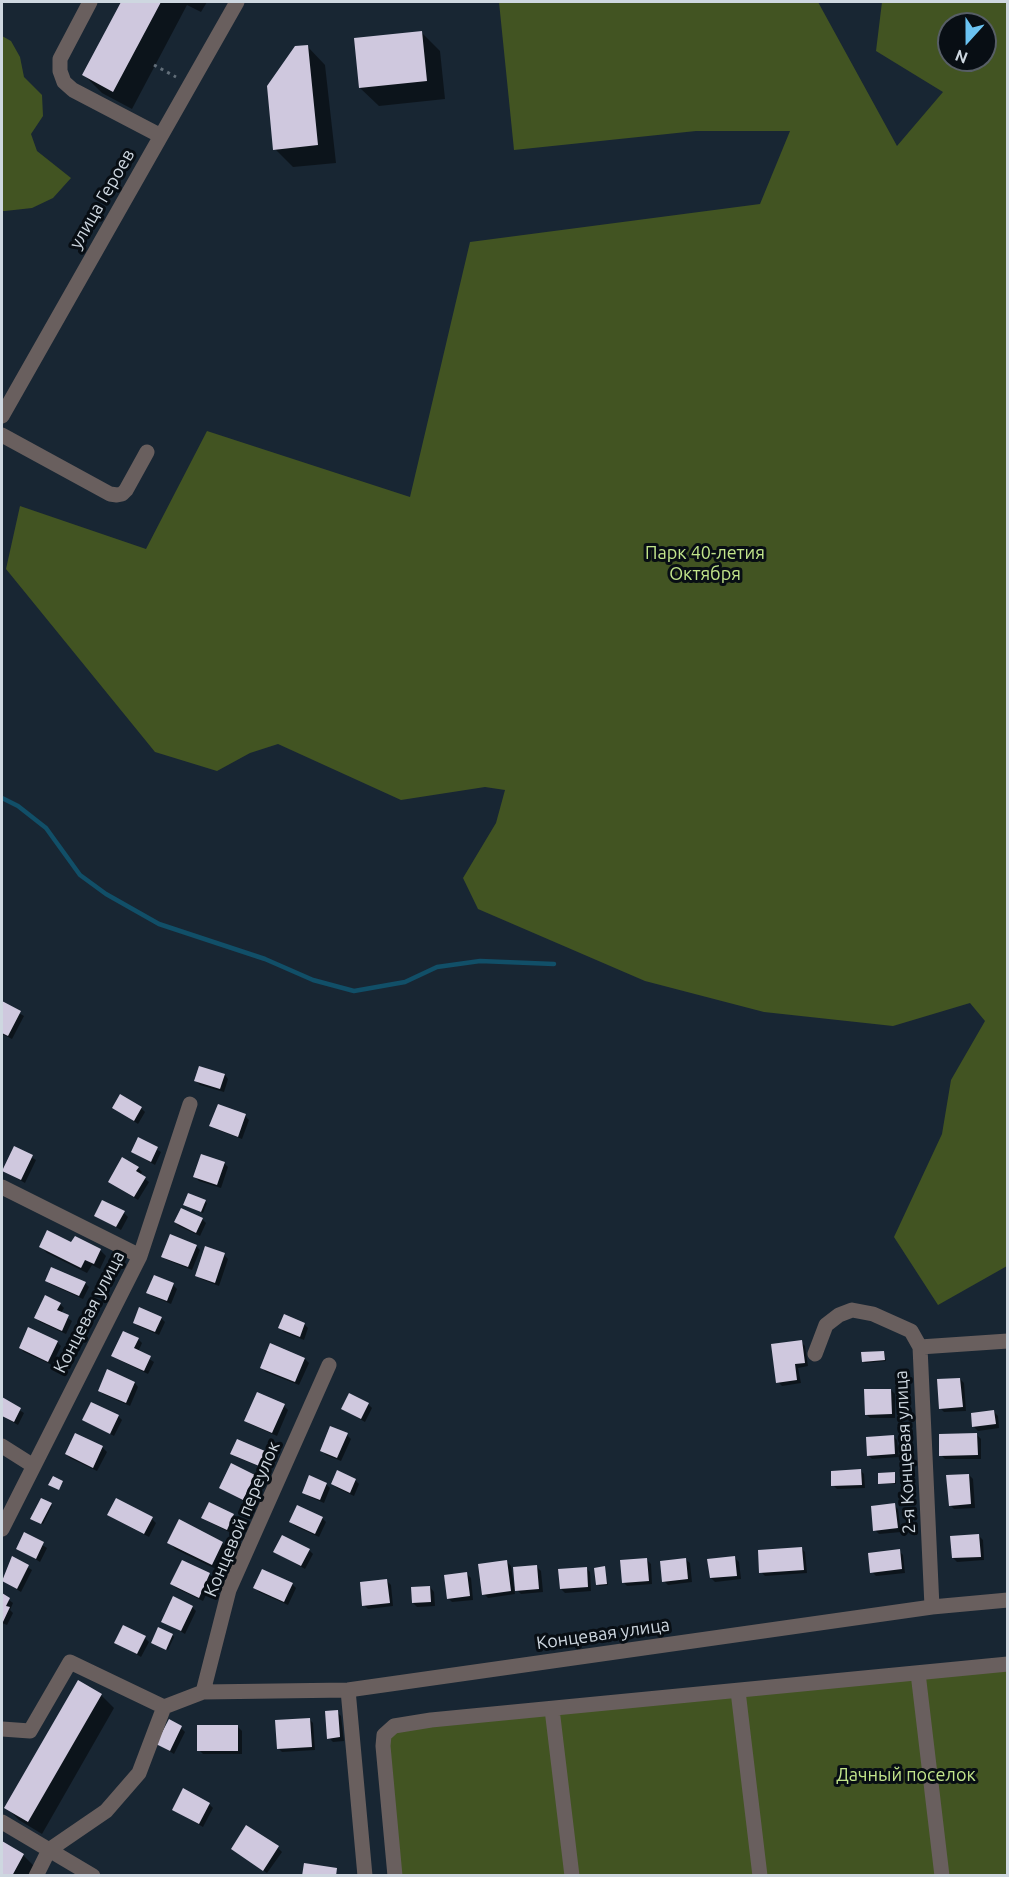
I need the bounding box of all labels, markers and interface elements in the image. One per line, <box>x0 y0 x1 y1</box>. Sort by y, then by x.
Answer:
north arrow <box>937 12 997 72</box>
text: N <box>952 46 970 67</box>
street label: улица Героев <box>65 145 139 253</box>
park label: Парк 40-летия Октября <box>645 542 765 584</box>
street label: Концевая улица <box>49 1247 129 1377</box>
street label: 2-я Концевая улица <box>890 1370 920 1534</box>
street label: Концевой переулок <box>199 1438 285 1600</box>
street label: Концевая улица <box>535 1614 671 1654</box>
park label: Дачный поселок <box>836 1764 976 1786</box>

